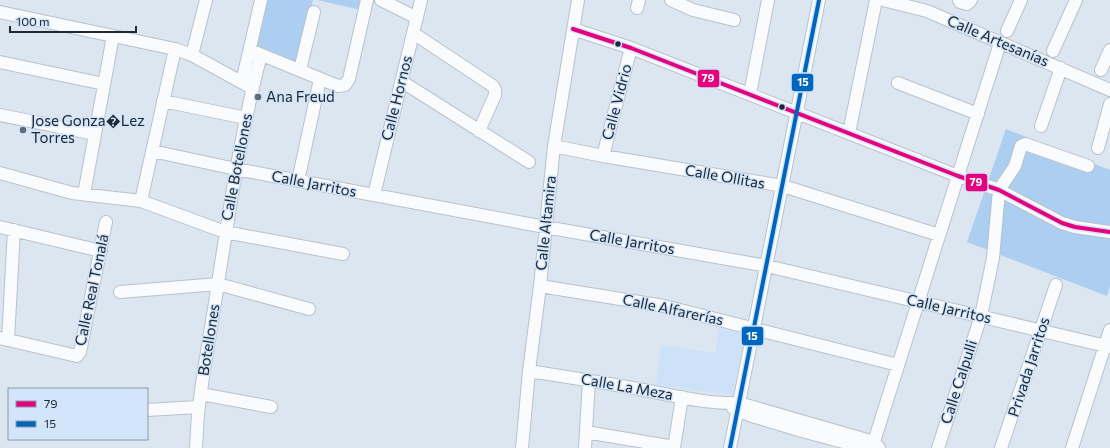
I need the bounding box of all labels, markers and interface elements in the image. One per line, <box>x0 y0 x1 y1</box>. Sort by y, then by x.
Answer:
scale bar <box>10 8 136 34</box>
street label: Calle Artesanías <box>945 11 1052 70</box>
text: 100 m <box>16 14 50 28</box>
unlabelled marker <box>613 39 623 49</box>
street label: Calle Hornos <box>377 53 415 142</box>
street label: Calle Vidrio <box>597 62 635 142</box>
line badge: 79 <box>697 69 720 88</box>
text: 79 <box>702 71 715 84</box>
line badge: 15 <box>791 73 814 92</box>
text: 15 <box>797 75 809 88</box>
place label: Ana Freud <box>266 87 335 105</box>
marker: Ana Freud <box>253 92 263 102</box>
unlabelled marker <box>777 102 787 112</box>
place label: Jose Gonza�Lez Torres <box>31 111 145 146</box>
street label: Calle Botellones <box>217 111 255 222</box>
marker: Jose Gonza�Lez Torres <box>18 125 28 135</box>
street label: Calle Ollitas <box>684 160 767 192</box>
street label: Calle Jarritos <box>270 166 358 200</box>
line badge: 79 <box>965 173 988 192</box>
street label: Calle Altamira <box>531 175 559 271</box>
text: 79 <box>970 175 983 188</box>
street label: Calle Jarritos <box>588 225 676 257</box>
street label: Calle Real Tonalá <box>70 232 112 347</box>
street label: Calle Alfarerías <box>621 290 725 329</box>
street label: Calle Jarritos <box>905 290 993 327</box>
street label: Botellones <box>193 303 223 377</box>
street label: Privada Jarritos <box>1003 314 1053 419</box>
line badge: 15 <box>741 326 764 346</box>
text: 15 <box>746 329 758 342</box>
street label: Calle Calpulli <box>936 337 980 426</box>
street label: Calle La Meza <box>580 369 675 403</box>
legend <box>8 388 148 440</box>
text: 79 <box>44 396 58 410</box>
text: 15 <box>44 416 56 430</box>

